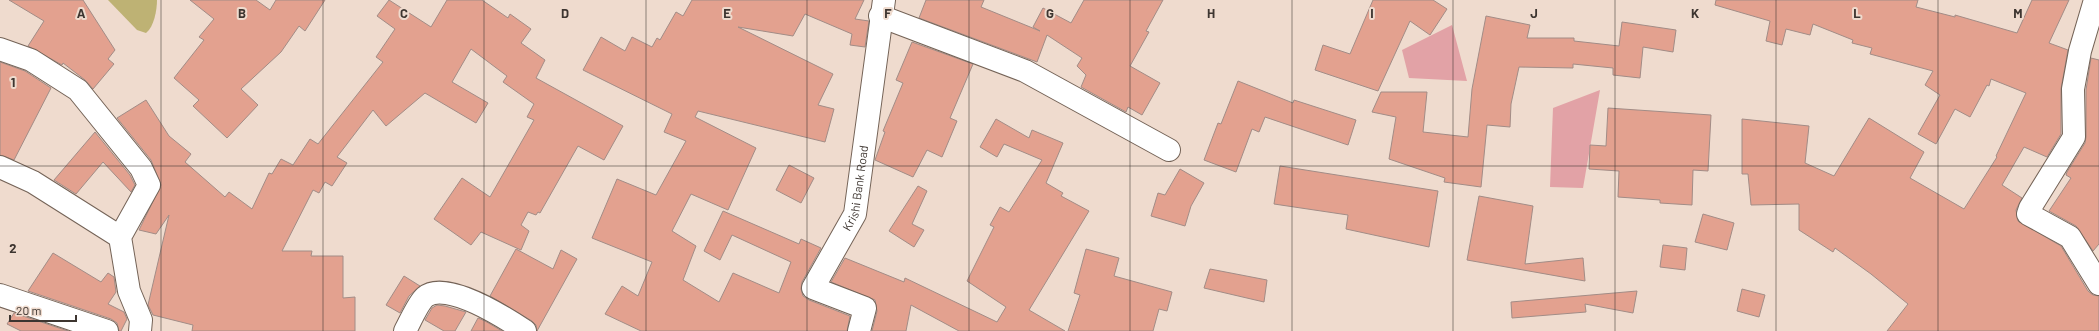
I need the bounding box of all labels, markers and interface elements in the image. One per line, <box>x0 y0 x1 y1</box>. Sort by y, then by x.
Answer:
text: A <box>77 5 86 21</box>
text: B <box>238 5 246 21</box>
text: C <box>400 5 408 21</box>
text: D <box>561 5 569 21</box>
text: E <box>723 5 731 21</box>
text: F <box>884 5 892 21</box>
text: G <box>1046 5 1054 21</box>
text: H <box>1207 5 1215 21</box>
text: I <box>1370 5 1374 21</box>
text: J <box>1530 5 1538 21</box>
text: K <box>1691 5 1699 21</box>
text: L <box>1853 5 1861 21</box>
text: M <box>2013 5 2023 21</box>
text: 1 <box>11 74 15 90</box>
street label: Krishi Bank Road <box>839 144 870 233</box>
text: 2 <box>9 240 17 256</box>
scale bar <box>10 297 76 323</box>
text: 20 m <box>16 303 42 317</box>

